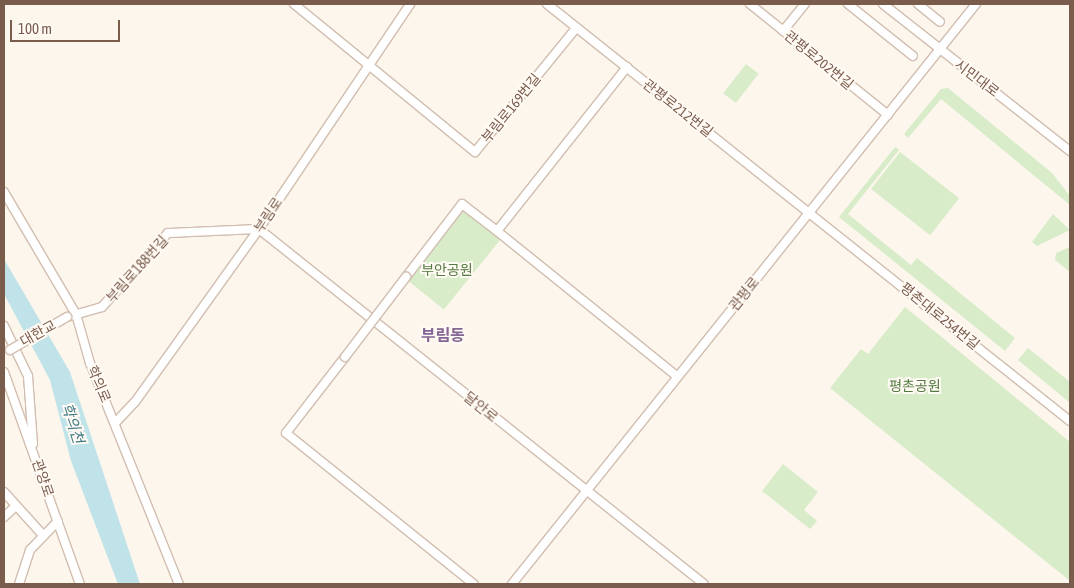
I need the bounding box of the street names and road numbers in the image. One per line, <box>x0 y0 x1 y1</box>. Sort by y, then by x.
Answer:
street label: 관평로202번길 <box>781 27 857 93</box>
street label: 시민대로 <box>951 56 1003 100</box>
street label: 부림로169번길 <box>478 70 544 146</box>
street label: 관평로212번길 <box>640 75 716 141</box>
street label: 부림로 <box>250 194 286 236</box>
street label: 부림로188번길 <box>103 232 171 306</box>
street label: 관평로 <box>725 274 763 314</box>
street label: 평촌대로254번길 <box>897 279 983 353</box>
street label: 대한교 <box>17 316 59 350</box>
street label: 학의로 <box>84 363 114 405</box>
street label: 달안로 <box>461 388 501 426</box>
street label: 관양로 <box>29 457 57 499</box>

